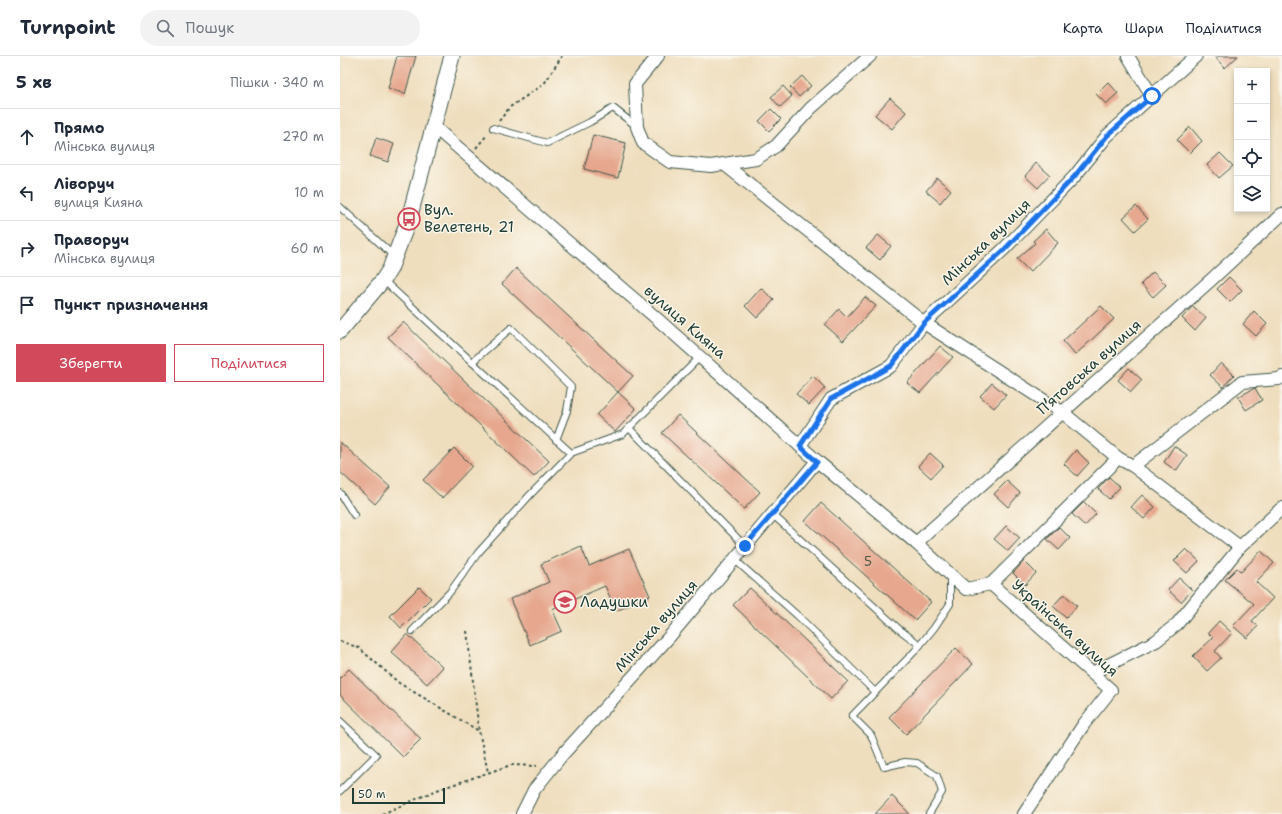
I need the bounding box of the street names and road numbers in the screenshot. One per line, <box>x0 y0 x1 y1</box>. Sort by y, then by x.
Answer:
street label: Мінська вулиця <box>937 194 1035 290</box>
street label: вулиця Кияна <box>640 281 731 364</box>
street label: П’ятовська вулиця <box>1033 315 1145 419</box>
street label: Мінська вулиця <box>610 575 702 677</box>
street label: Українська вулиця <box>1007 575 1123 681</box>

